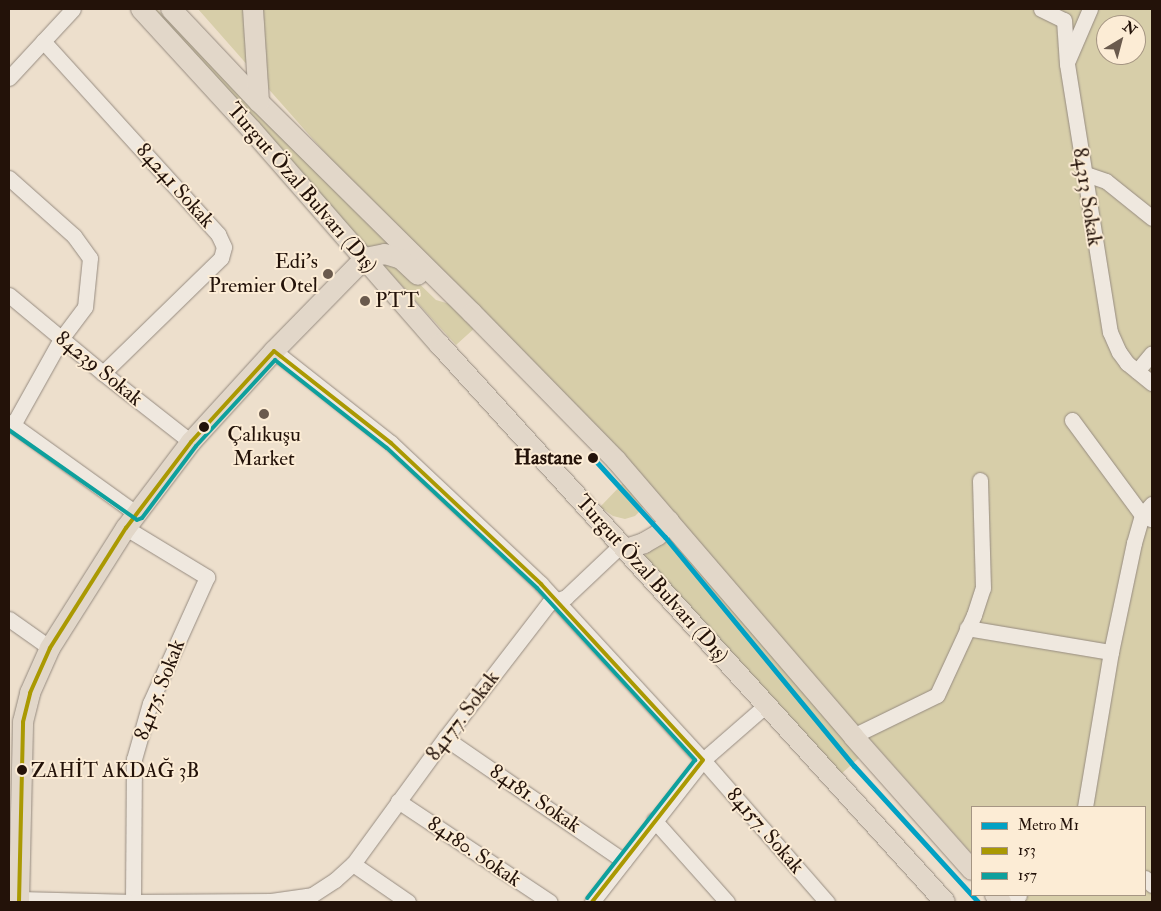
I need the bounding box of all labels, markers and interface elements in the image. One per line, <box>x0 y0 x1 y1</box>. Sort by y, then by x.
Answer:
north arrow <box>1096 15 1146 65</box>
text: N <box>1120 18 1140 39</box>
street label: Turgut Özal Bulvarı (Dış) <box>221 98 383 278</box>
street label: 84241 Sokak <box>130 138 220 234</box>
street label: 84313 Sokak <box>1067 146 1107 248</box>
place label: Edi's Premier Otel <box>208 249 318 299</box>
marker: Edi's Premier Otel <box>322 268 334 280</box>
place label: PTT <box>375 288 419 314</box>
marker: PTT <box>359 295 371 307</box>
street label: 84239 Sokak <box>50 326 148 412</box>
marker: Çalıkuşu Market <box>258 408 270 420</box>
unlabelled marker <box>199 422 209 432</box>
place label: Çalıkuşu Market <box>227 422 301 472</box>
place label: Hastane <box>514 445 582 471</box>
marker: Hastane <box>586 451 600 465</box>
street label: Turgut Özal Bulvarı (Dış) <box>570 490 734 668</box>
street label: 84175. Sokak <box>129 636 191 744</box>
street label: 84177. Sokak <box>421 666 505 766</box>
place label: ZAHİT AKDAĞ 3B <box>31 758 199 782</box>
street label: 84181. Sokak <box>485 759 585 839</box>
marker: ZAHİT AKDAĞ 3B <box>17 765 27 775</box>
street label: 84157. Sokak <box>721 783 809 879</box>
legend <box>971 806 1146 896</box>
street label: 84180. Sokak <box>422 811 526 893</box>
text: Metro M1 <box>1018 816 1079 835</box>
text: 153 <box>1018 841 1036 860</box>
text: 157 <box>1018 866 1037 885</box>

